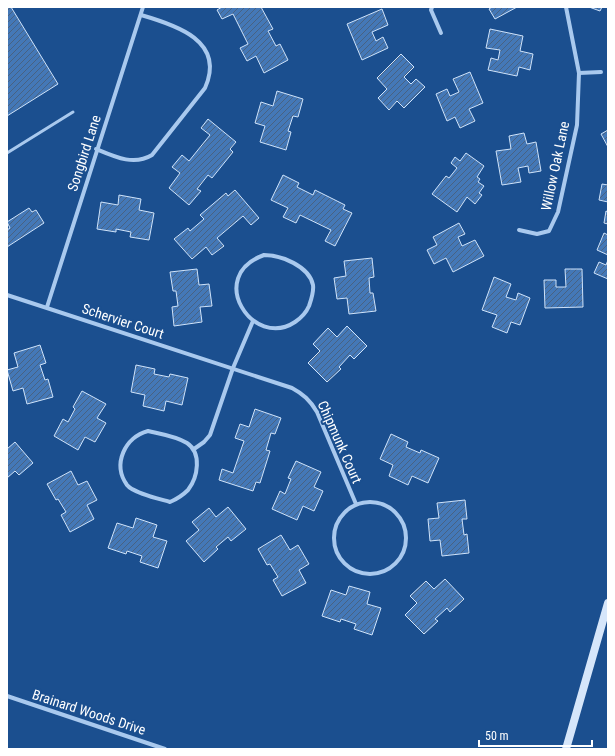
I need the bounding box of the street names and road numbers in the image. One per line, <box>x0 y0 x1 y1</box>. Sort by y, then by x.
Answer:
street label: Songbird Lane <box>64 113 104 193</box>
street label: Willow Oak Lane <box>538 119 572 212</box>
street label: Schervier Court <box>80 300 166 342</box>
street label: Chipmunk Court <box>315 398 365 486</box>
street label: Brainard Woods Drive <box>30 686 148 738</box>

